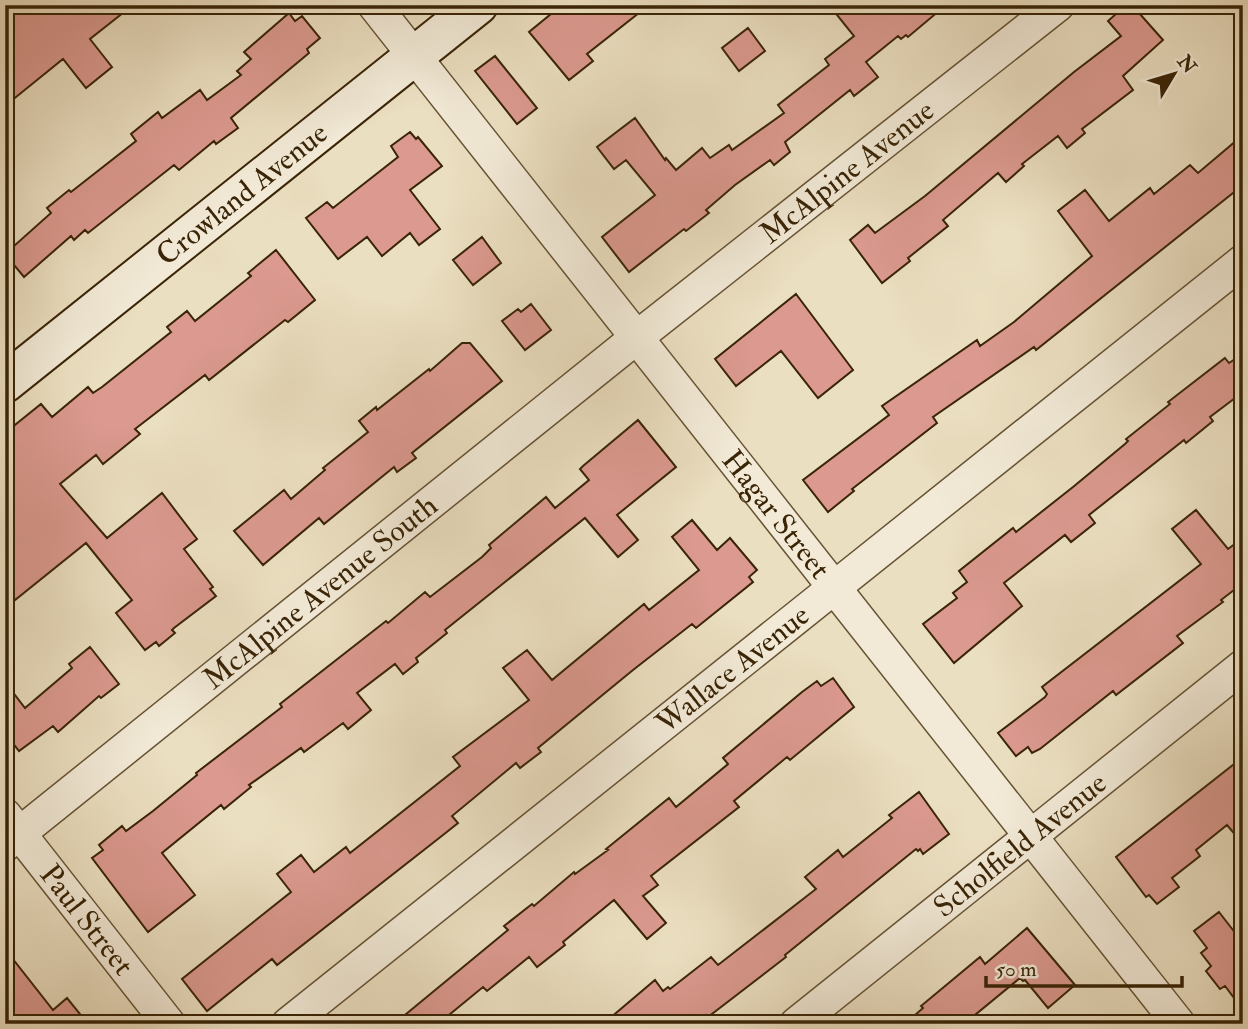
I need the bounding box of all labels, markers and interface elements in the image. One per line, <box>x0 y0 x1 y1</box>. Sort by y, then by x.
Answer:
north arrow <box>1140 38 1210 108</box>
text: N <box>1171 49 1202 79</box>
street label: McAlpine Avenue <box>753 92 942 252</box>
street label: Crowland Avenue <box>149 115 335 274</box>
street label: Hagar Street <box>714 443 838 587</box>
street label: McAlpine Avenue South <box>196 487 445 698</box>
street label: Wallace Avenue <box>648 597 817 742</box>
street label: Scholfield Avenue <box>926 765 1114 925</box>
street label: Paul Street <box>32 857 142 983</box>
scale bar <box>986 945 1182 989</box>
text: 50 m <box>996 956 1037 983</box>

